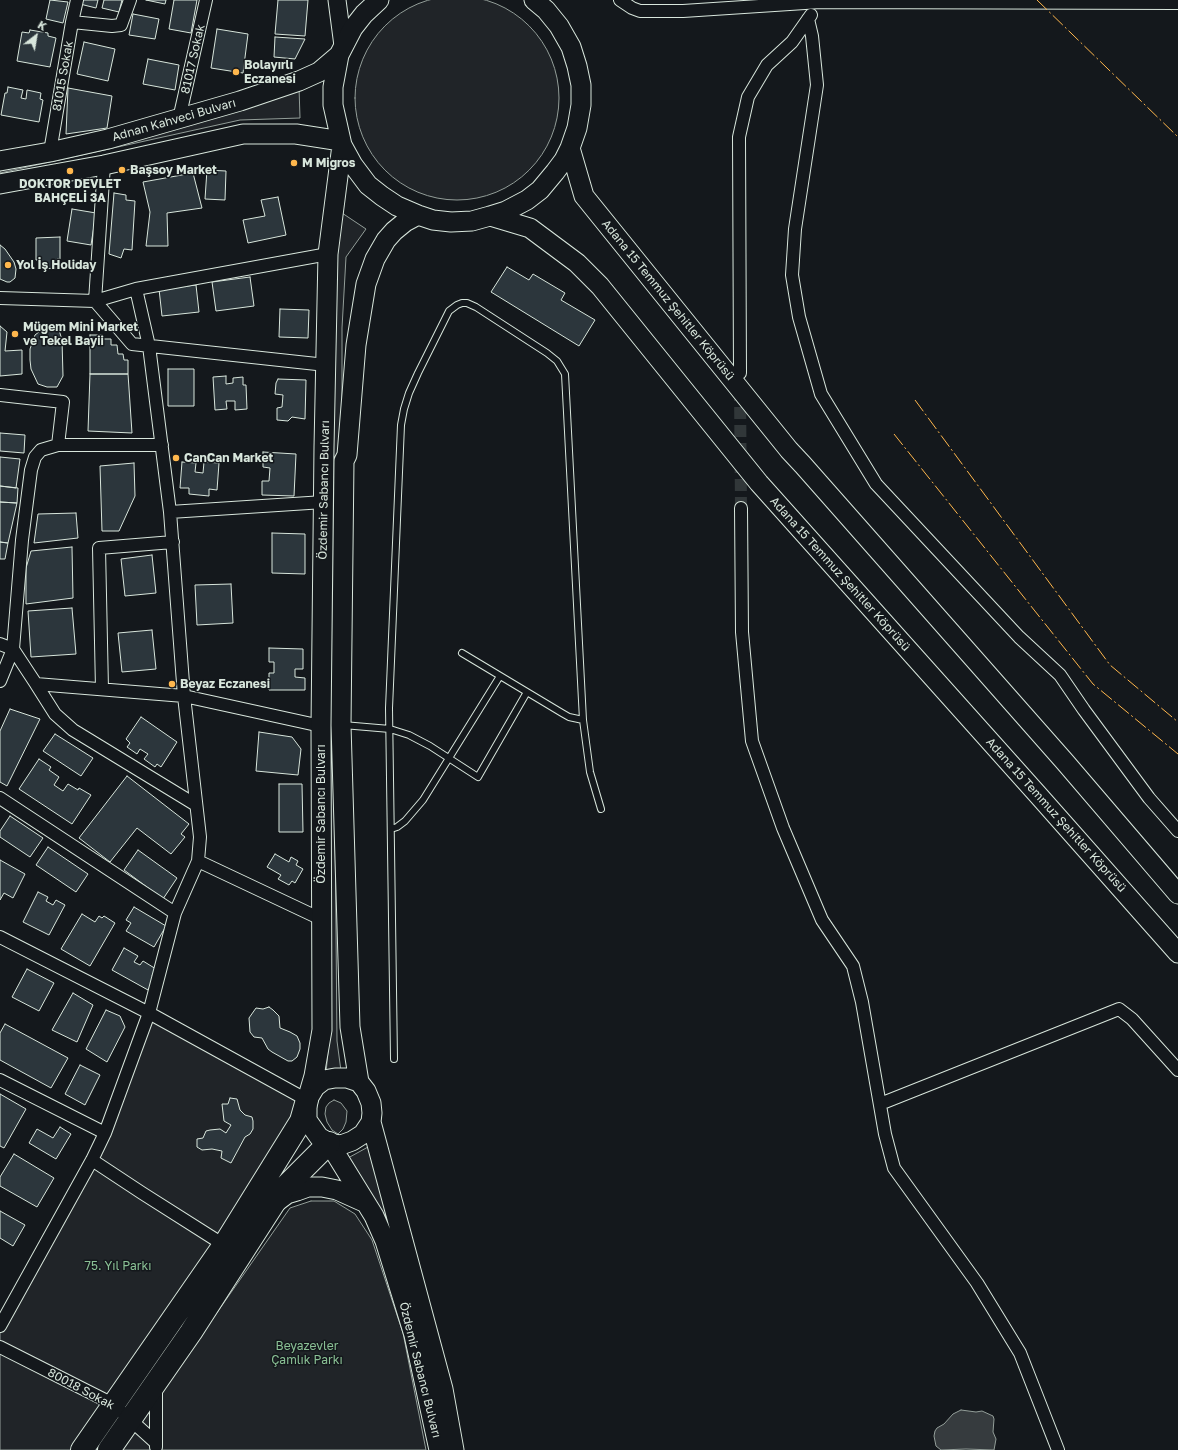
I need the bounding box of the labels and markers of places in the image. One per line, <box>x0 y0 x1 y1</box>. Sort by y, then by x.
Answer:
place label: Bolayırlı Eczanesi <box>244 58 296 86</box>
marker: Bolayırlı Eczanesi <box>231 67 241 77</box>
place label: M Migros <box>302 156 355 170</box>
marker: M Migros <box>289 158 299 168</box>
place label: Başsoy Market <box>130 163 217 177</box>
marker: Başsoy Market <box>117 165 127 175</box>
marker: DOKTOR DEVLET BAHÇELİ 3A <box>65 166 75 176</box>
place label: DOKTOR DEVLET BAHÇELİ 3A <box>19 177 121 205</box>
place label: Yol İş Holiday <box>16 258 96 272</box>
marker: Yol İş Holiday <box>3 260 13 270</box>
place label: Mügem Minİ Market ve Tekel Bayii <box>23 320 138 348</box>
marker: Mügem Minİ Market ve Tekel Bayii <box>10 329 20 339</box>
place label: CanCan Market <box>184 451 273 465</box>
marker: CanCan Market <box>171 453 181 463</box>
place label: Beyaz Eczanesi <box>180 677 270 691</box>
marker: Beyaz Eczanesi <box>167 679 177 689</box>

